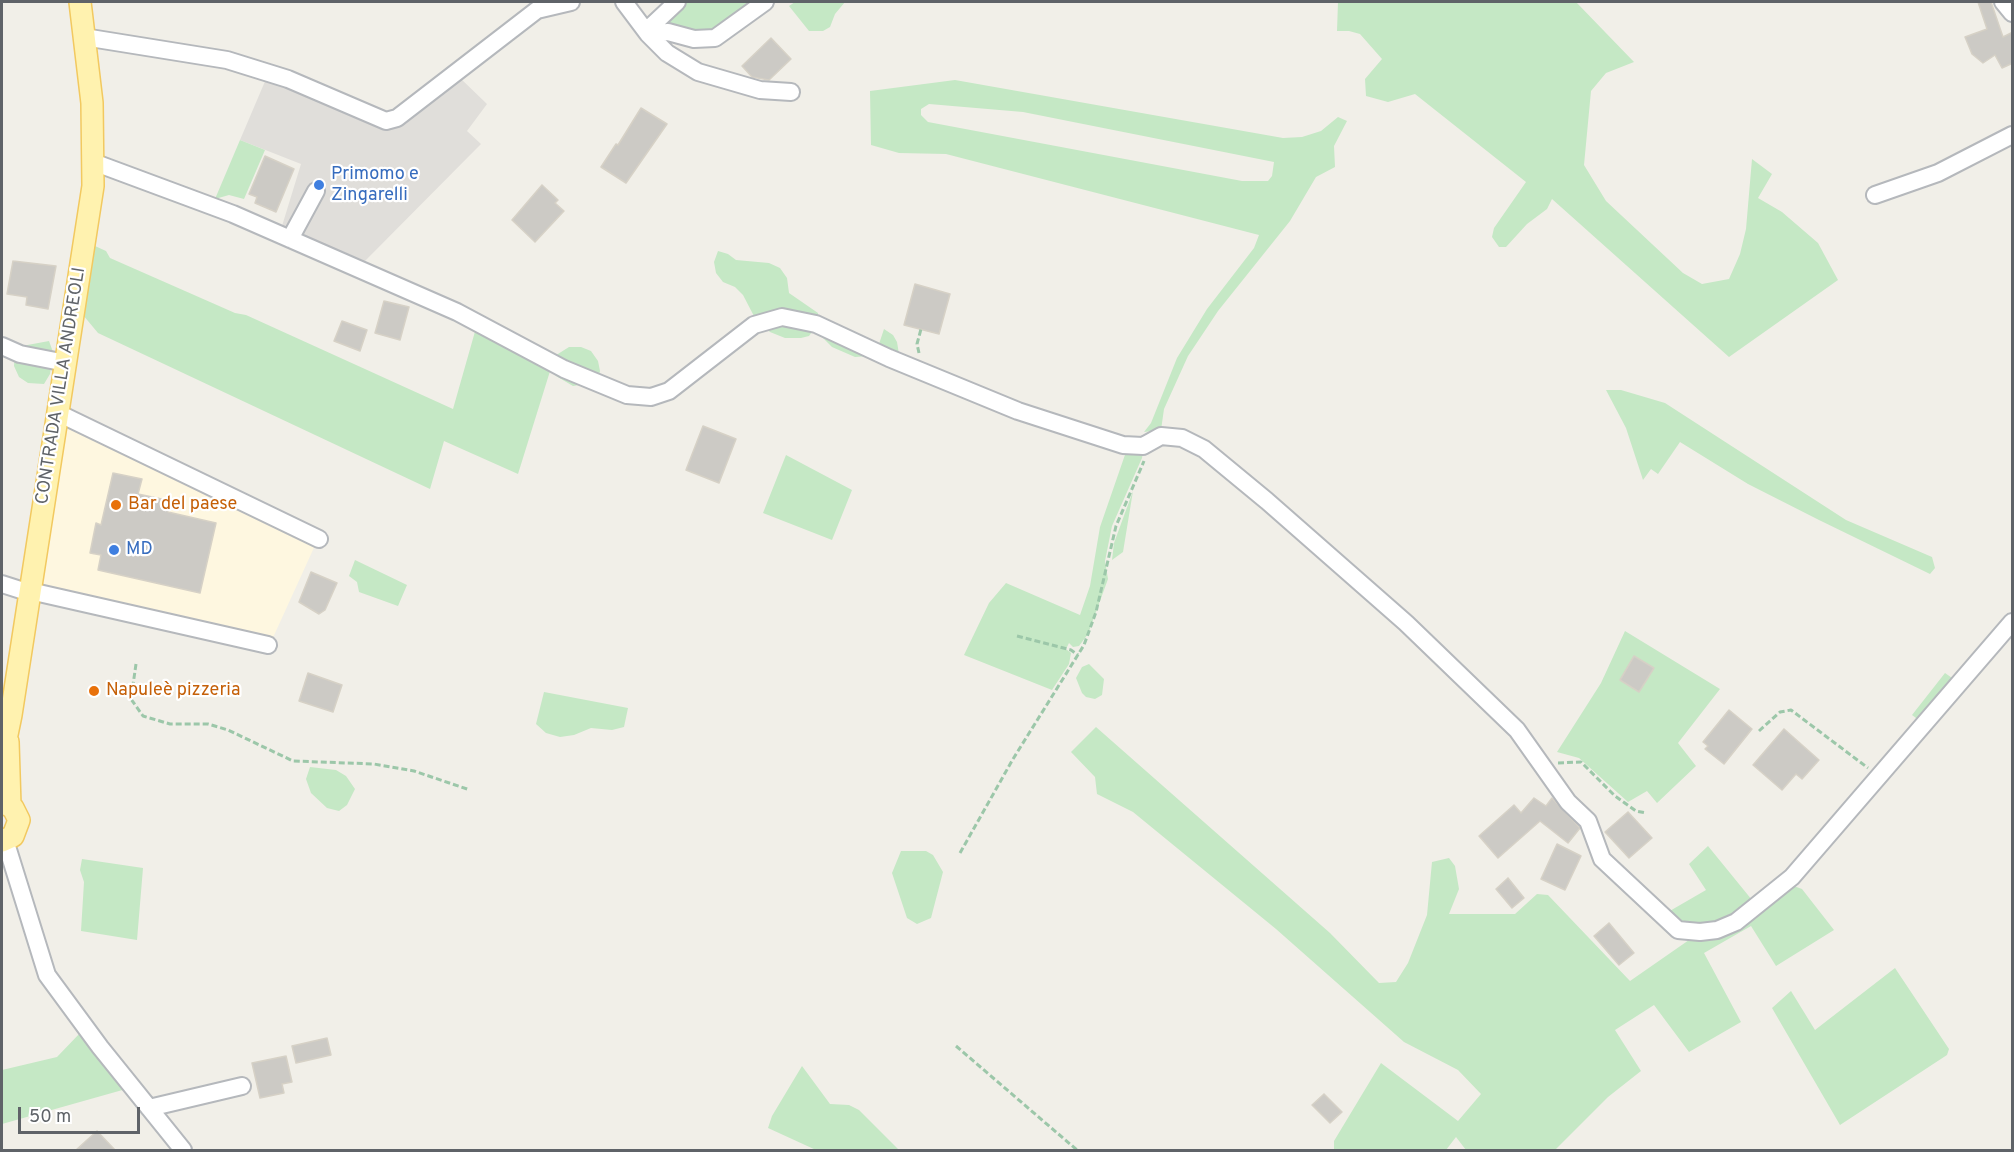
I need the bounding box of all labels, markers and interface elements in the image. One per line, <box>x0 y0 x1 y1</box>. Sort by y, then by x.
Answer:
place label: Primomo e Zingarelli <box>331 164 419 207</box>
marker: Primomo e Zingarelli <box>312 178 326 192</box>
street label: CONTRADA VILLA ANDREOLI <box>33 266 91 506</box>
place label: Bar del paese <box>128 494 237 516</box>
marker: Bar del paese <box>109 498 123 512</box>
place label: MD <box>126 539 153 561</box>
marker: MD <box>107 543 121 557</box>
place label: Napuleè pizzeria <box>106 680 240 702</box>
marker: Napuleè pizzeria <box>87 684 101 698</box>
scale bar <box>21 1095 142 1133</box>
text: 50 m <box>29 1106 71 1129</box>

